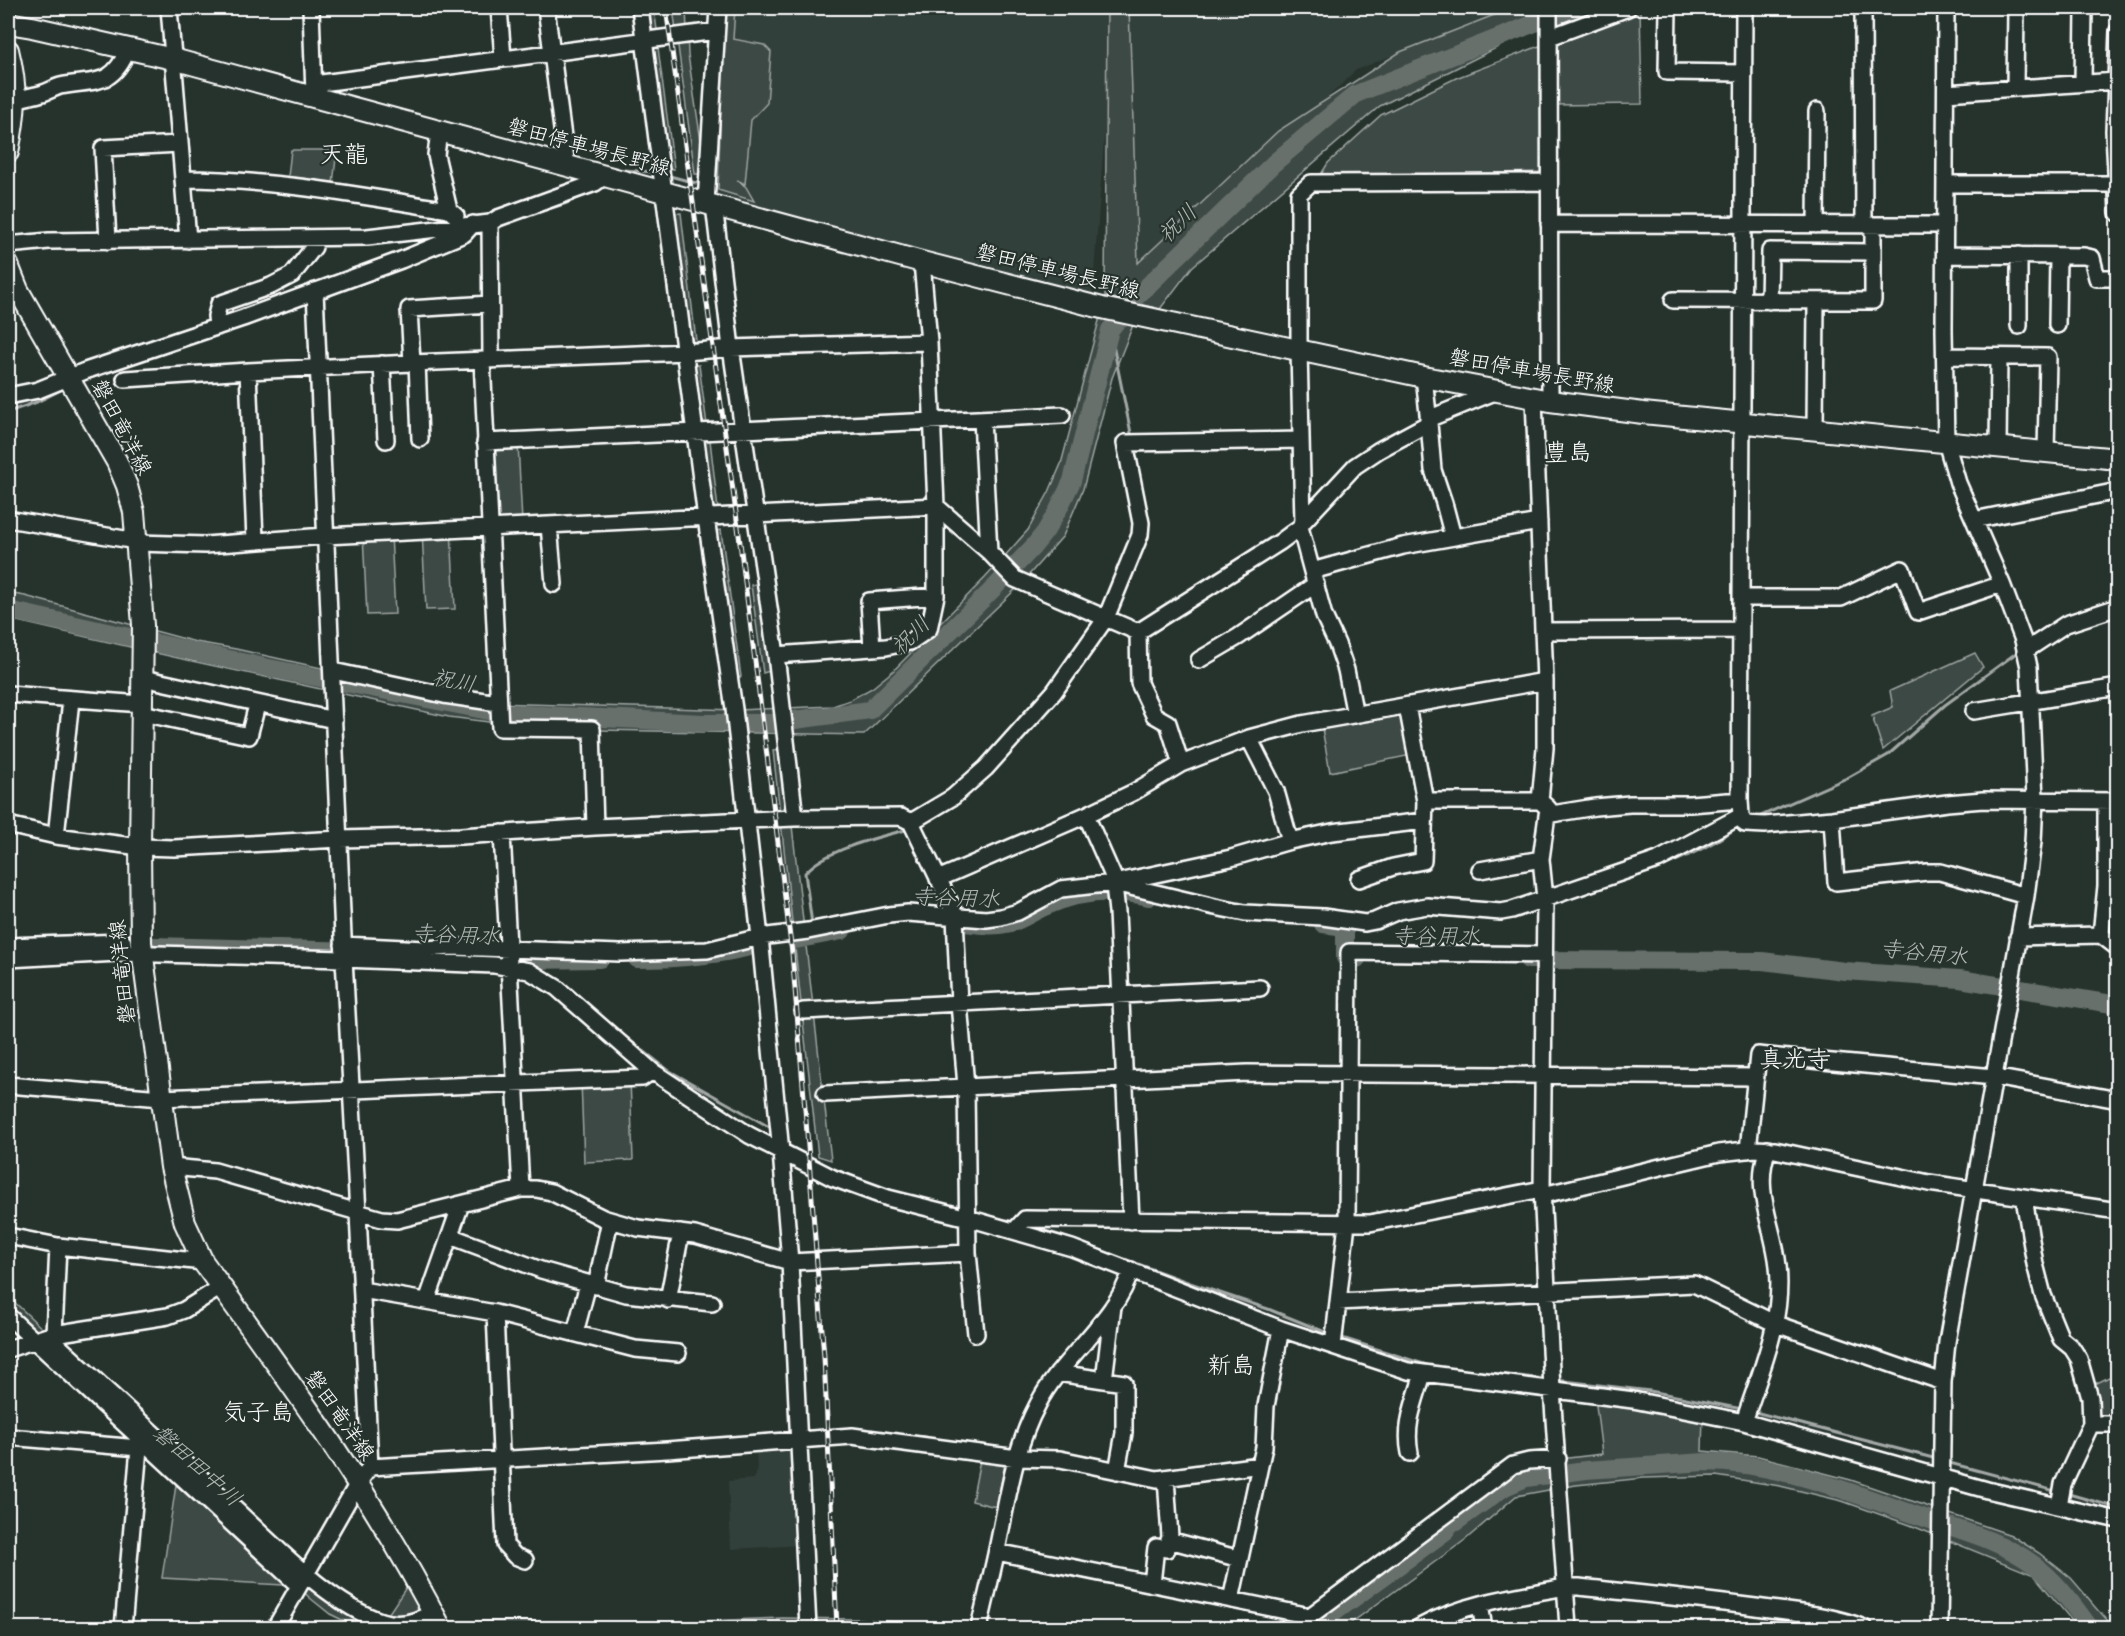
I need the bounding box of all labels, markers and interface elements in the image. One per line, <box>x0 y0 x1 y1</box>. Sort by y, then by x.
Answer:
street label: 磐田停車場長野線 <box>504 113 674 182</box>
district label: 天龍 <box>320 140 368 169</box>
water label: 祝川 <box>1152 198 1203 249</box>
street label: 磐田停車場長野線 <box>973 238 1143 305</box>
street label: 磐田停車場長野線 <box>1447 344 1617 399</box>
street label: 磐田竜洋線 <box>85 375 158 480</box>
district label: 豊島 <box>1544 438 1592 467</box>
water label: 祝川 <box>885 610 936 661</box>
water label: 祝川 <box>430 663 478 699</box>
water label: 寺谷用水 <box>911 882 1000 914</box>
street label: 磐田竜洋線 <box>104 918 141 1026</box>
water label: 寺谷用水 <box>411 919 500 951</box>
water label: 寺谷用水 <box>1392 922 1480 950</box>
water label: 寺谷用水 <box>1879 934 1969 972</box>
district label: 真光寺 <box>1759 1045 1831 1074</box>
district label: 新島 <box>1207 1351 1255 1380</box>
street label: 磐田竜洋線 <box>298 1365 381 1466</box>
district label: 気子島 <box>222 1398 294 1427</box>
water label: 磐田田中川 <box>147 1419 248 1513</box>

